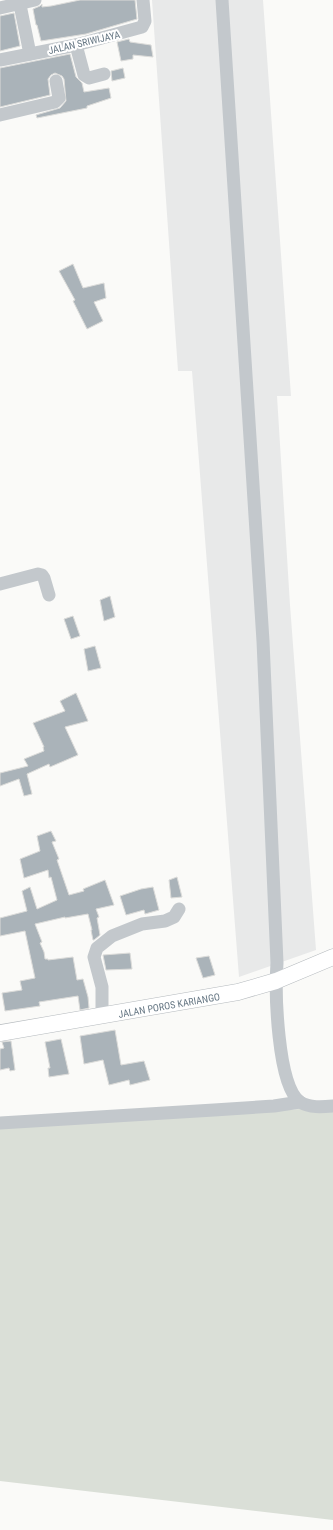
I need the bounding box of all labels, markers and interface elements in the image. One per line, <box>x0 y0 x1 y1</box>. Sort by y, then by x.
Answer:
street label: JALAN SRIWIJAYA <box>47 29 121 56</box>
street label: JALAN POROS KARIANGO <box>117 991 221 1020</box>

